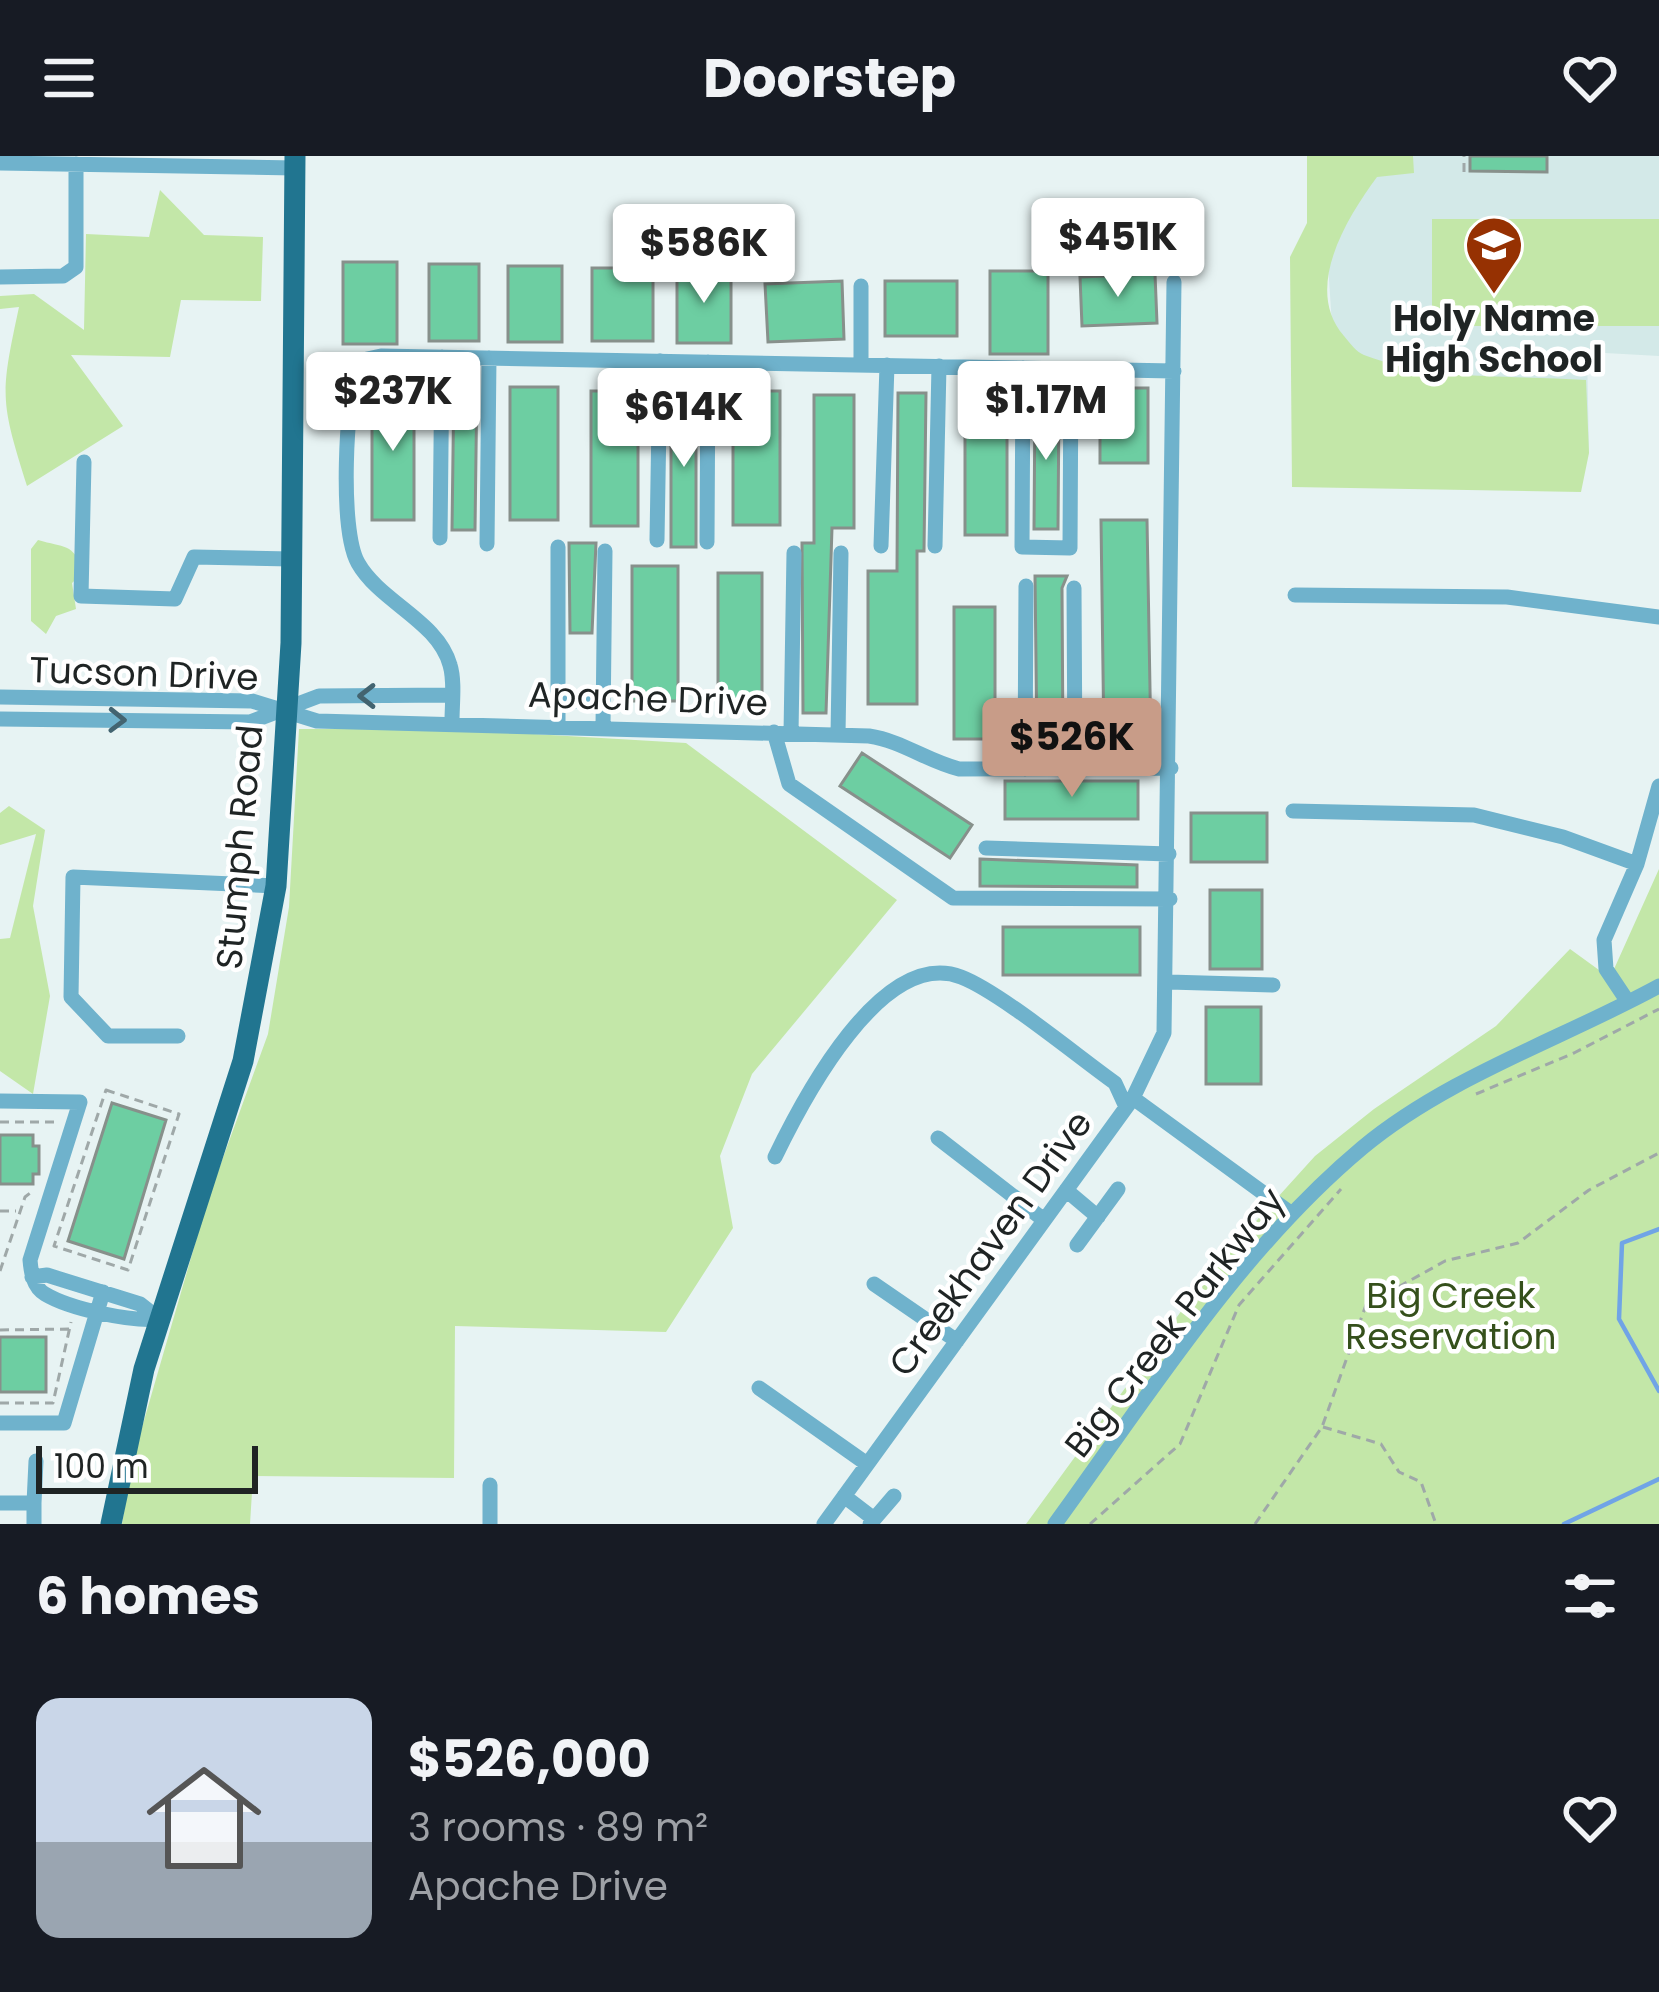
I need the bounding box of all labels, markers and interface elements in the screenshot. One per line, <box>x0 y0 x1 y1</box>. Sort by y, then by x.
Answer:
text: Doorstep <box>703 40 956 116</box>
icon: menu <box>36 45 102 111</box>
icon: heart <box>1557 45 1623 111</box>
pin: $451K <box>1034 198 1202 300</box>
pin: $586K <box>620 204 788 306</box>
text: $451K <box>1058 209 1178 264</box>
school or university icon: Holy Name High School <box>1463 214 1525 296</box>
text: $586K <box>640 215 768 270</box>
place label: Holy Name High School <box>1385 293 1603 385</box>
pin: $237K <box>309 352 477 454</box>
pin: $1.17M <box>948 361 1144 463</box>
text: $237K <box>333 363 453 418</box>
pin: $614K <box>600 368 768 470</box>
text: $1.17M <box>985 372 1107 427</box>
text: $614K <box>625 379 743 434</box>
street label: Tucson Drive <box>29 644 259 703</box>
street label: Apache Drive <box>527 669 769 728</box>
one-way arrow <box>357 683 375 709</box>
pin: $526K <box>988 698 1156 800</box>
one-way arrow <box>108 707 127 733</box>
text: $526K <box>1009 709 1135 764</box>
street label: Stumph Road <box>203 723 276 971</box>
street label: Creekhaven Drive <box>877 1100 1104 1387</box>
street label: Big Creek Parkway <box>1053 1177 1296 1468</box>
park label: Big Creek Reservation <box>1345 1270 1557 1362</box>
scale bar <box>36 1440 258 1493</box>
text: 100 m <box>54 1443 149 1490</box>
text: 6 homes <box>36 1560 260 1632</box>
icon: filters <box>1557 1563 1623 1629</box>
text: $526,000 <box>408 1723 651 1795</box>
icon: home <box>132 1746 276 1890</box>
icon: heart <box>1557 1785 1623 1851</box>
text: 3 rooms · 89 m² <box>408 1800 708 1855</box>
text: Apache Drive <box>408 1859 668 1914</box>

